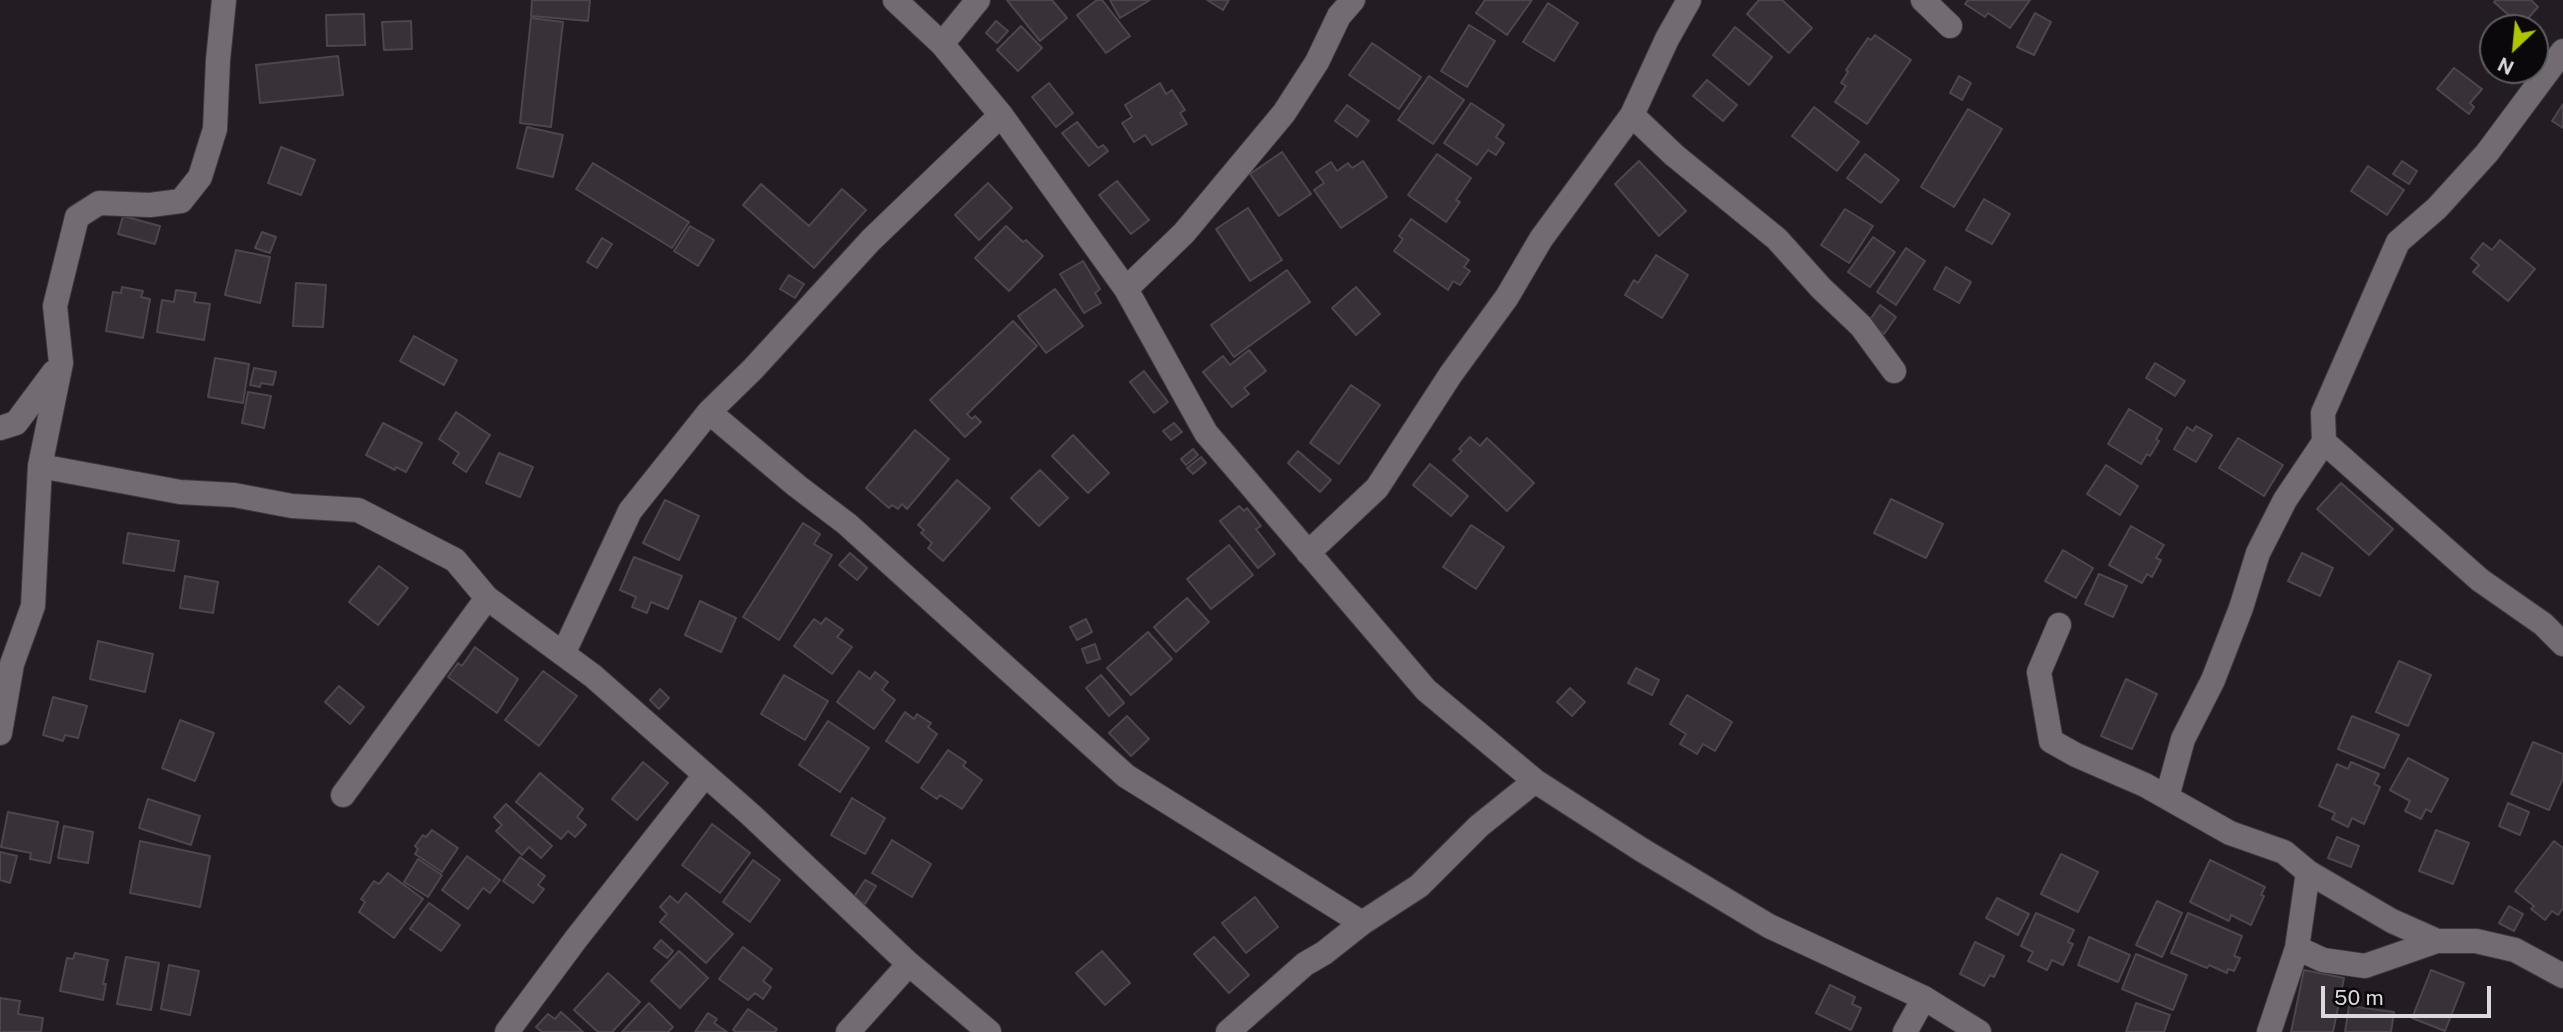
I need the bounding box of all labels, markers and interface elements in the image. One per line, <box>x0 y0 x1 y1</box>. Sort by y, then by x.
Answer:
north arrow <box>2479 14 2549 84</box>
text: N <box>2494 53 2517 79</box>
scale bar <box>2325 972 2495 1016</box>
text: 50 m <box>2334 985 2384 1010</box>

